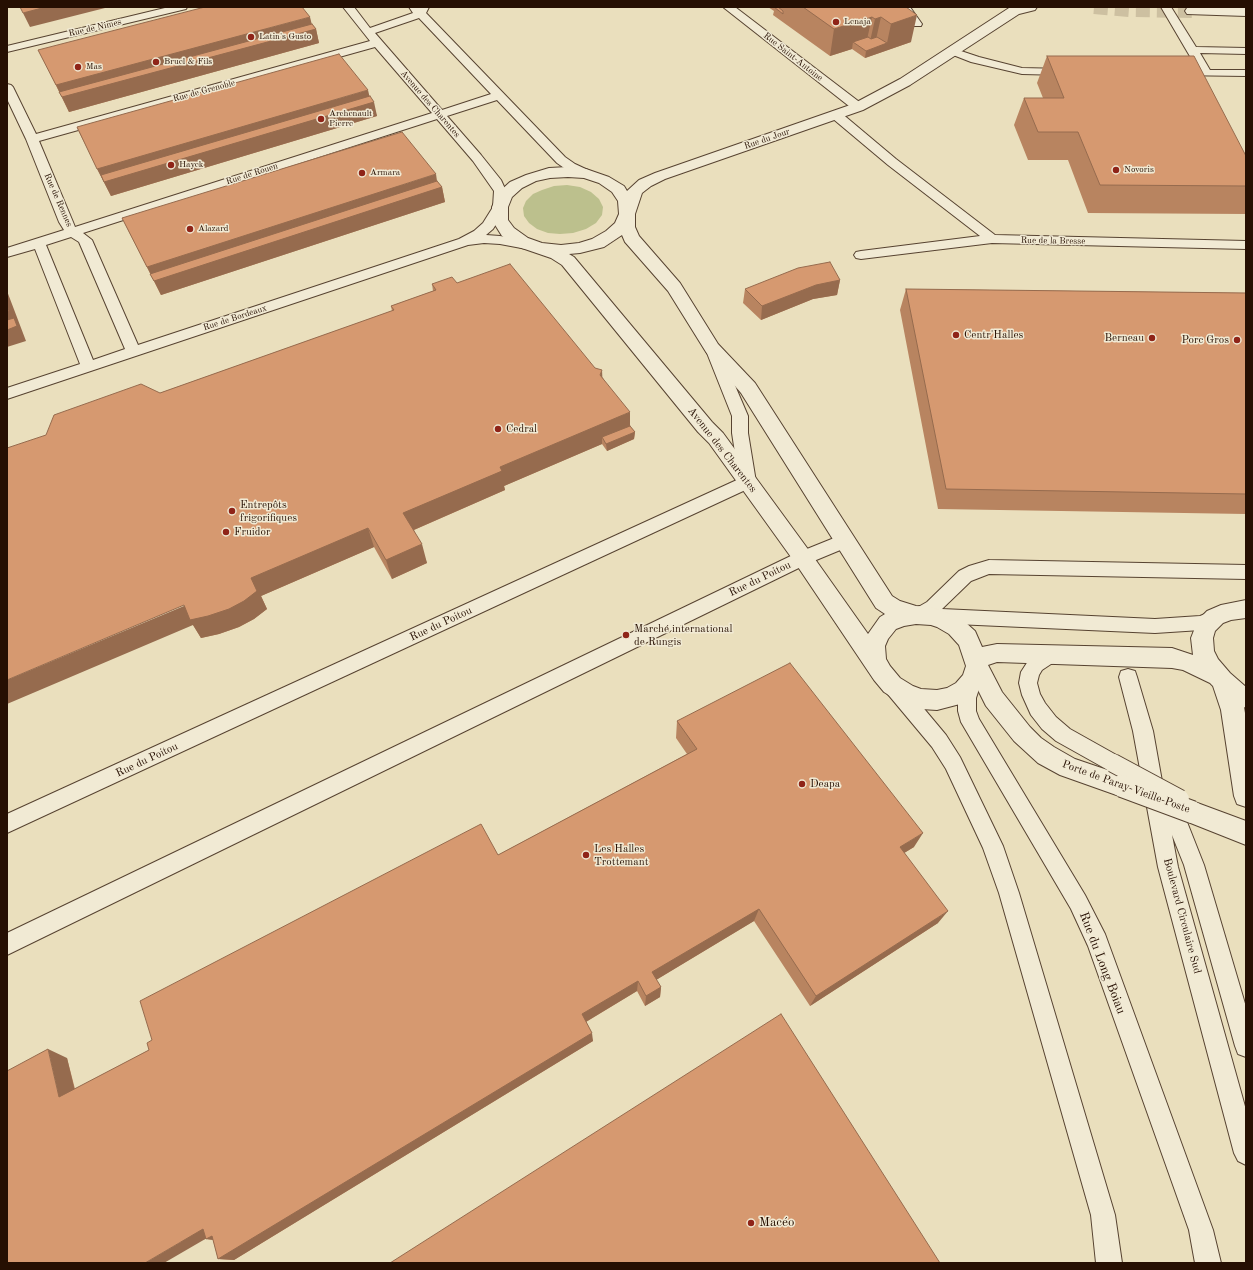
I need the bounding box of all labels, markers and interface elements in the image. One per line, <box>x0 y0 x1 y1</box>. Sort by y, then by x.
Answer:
street label: Rue de Nîmes <box>68 17 122 39</box>
marker: Lenaja <box>831 17 841 27</box>
place label: Lenaja <box>844 17 871 27</box>
street label: Rue Saint-Antoine <box>761 30 825 84</box>
marker: Latin's Gusto <box>246 32 256 42</box>
place label: Latin's Gusto <box>259 32 311 42</box>
marker: Bruel & Fils <box>151 57 161 67</box>
place label: Bruel & Fils <box>164 57 212 67</box>
marker: Mas <box>73 62 83 72</box>
place label: Mas <box>86 62 102 72</box>
street label: Avenue des Charentes <box>398 68 462 140</box>
street label: Rue de Grenoble <box>172 77 236 105</box>
place label: Archenault Pierre <box>329 109 372 130</box>
marker: Archenault Pierre <box>316 114 326 124</box>
street label: Rue du Jour <box>743 126 791 152</box>
marker: Hayek <box>166 160 176 170</box>
place label: Hayek <box>179 160 204 170</box>
street label: Rue de Rouen <box>225 161 279 187</box>
marker: Novoris <box>1111 165 1121 175</box>
place label: Novoris <box>1124 165 1154 175</box>
marker: Armara <box>357 168 367 178</box>
place label: Armara <box>370 168 400 178</box>
street label: Rue de Rennes <box>41 171 75 229</box>
marker: Alazard <box>185 224 195 234</box>
place label: Alazard <box>198 224 229 234</box>
street label: Rue de la Bresse <box>1021 235 1085 247</box>
street label: Rue de Bordeaux <box>202 303 268 333</box>
place label: Centr'Halles <box>964 328 1023 342</box>
marker: Centr'Halles <box>951 330 961 340</box>
place label: Berneau <box>1105 331 1144 345</box>
marker: Berneau <box>1147 333 1157 343</box>
place label: Porc Gros <box>1182 333 1229 347</box>
marker: Porc Gros <box>1232 335 1242 345</box>
street label: Avenue des Charentes <box>685 405 759 495</box>
place label: Cedral <box>506 422 537 436</box>
marker: Cedral <box>493 424 503 434</box>
place label: Entrepôts frigorifiques <box>240 498 297 524</box>
marker: Entrepôts frigorifiques <box>227 506 237 516</box>
place label: Fruidor <box>234 525 270 539</box>
marker: Fruidor <box>221 527 231 537</box>
street label: Rue du Poitou <box>727 558 793 600</box>
street label: Rue du Poitou <box>408 604 474 644</box>
place label: Marché international de Rungis <box>634 622 732 648</box>
marker: Marché international de Rungis <box>621 630 631 640</box>
street label: Rue du Poitou <box>114 740 180 780</box>
street label: Porte de Paray-Vieille-Poste <box>1060 758 1192 816</box>
place label: Deapa <box>810 777 840 791</box>
marker: Deapa <box>797 779 807 789</box>
place label: Les Halles Trottemant <box>594 842 649 868</box>
marker: Les Halles Trottemant <box>581 850 591 860</box>
street label: Boulevard Circulaire Sud <box>1160 857 1204 975</box>
street label: Rue du Long Boiau <box>1075 910 1129 1016</box>
place label: Macéo <box>759 1215 794 1231</box>
marker: Macéo <box>746 1218 756 1228</box>

